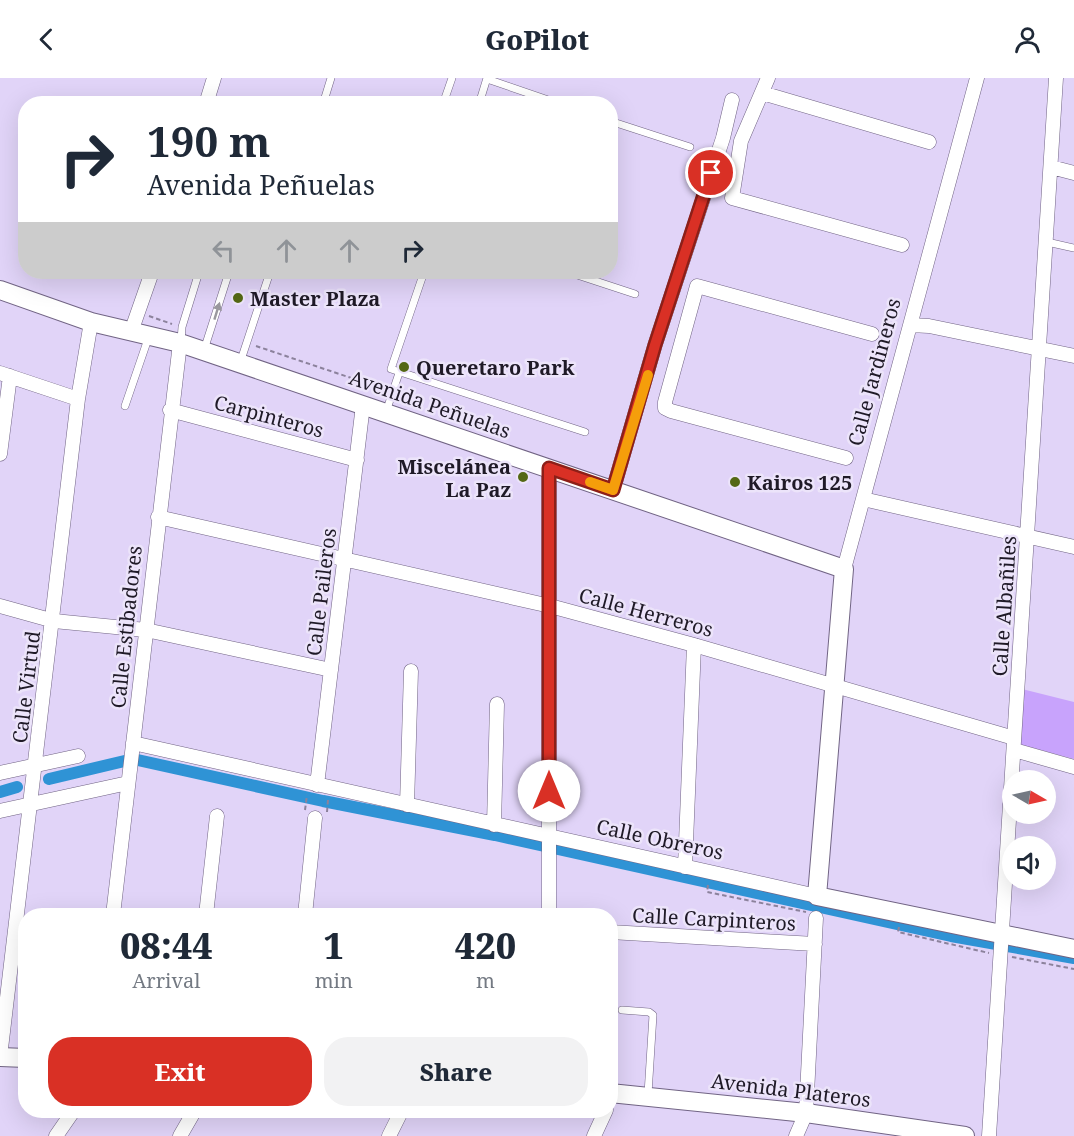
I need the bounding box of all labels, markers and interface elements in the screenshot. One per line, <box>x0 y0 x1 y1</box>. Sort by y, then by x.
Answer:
text: GoPilot <box>485 21 589 58</box>
icon: back <box>30 23 63 56</box>
icon: person <box>1011 23 1044 56</box>
text: 190 m <box>147 112 271 169</box>
icon: right <box>48 120 126 198</box>
pin <box>685 147 736 198</box>
icon: arrive <box>694 156 727 189</box>
text: Avenida Peñuelas <box>147 166 375 203</box>
icon: left <box>207 234 240 267</box>
icon: ahead <box>270 234 303 267</box>
icon: ahead <box>333 234 366 267</box>
icon: right <box>396 234 429 267</box>
place label: Master Plaza <box>250 285 380 312</box>
marker: Master Plaza <box>231 291 245 305</box>
street label: Calle Jardineros <box>841 295 907 449</box>
one-way arrow <box>213 302 222 320</box>
place label: Queretaro Park <box>416 354 575 381</box>
marker: Queretaro Park <box>397 360 411 374</box>
street label: Avenida Peñuelas <box>346 364 514 444</box>
street label: Carpinteros <box>211 388 327 444</box>
place label: Miscelánea La Paz <box>398 453 511 503</box>
place label: Kairos 125 <box>747 469 852 496</box>
marker: Miscelánea La Paz <box>516 470 530 484</box>
marker: Kairos 125 <box>728 475 742 489</box>
street label: Calle Paileros <box>300 527 342 657</box>
street label: Calle Albañiles <box>986 535 1022 677</box>
street label: Calle Estibadores <box>104 544 148 710</box>
street label: Calle Herreros <box>576 581 716 643</box>
street label: Calle Virtud <box>6 629 46 745</box>
position arrow <box>517 759 581 823</box>
north arrow <box>1002 770 1056 824</box>
map controls <box>1002 770 1056 890</box>
street label: Calle Obreros <box>594 812 726 866</box>
button: sound <box>1002 836 1056 890</box>
street label: Calle Carpinteros <box>631 901 797 937</box>
text: 08:44 <box>120 921 213 970</box>
text: 1 <box>324 921 344 970</box>
text: 420 <box>455 921 516 970</box>
text: Arrival <box>132 967 201 994</box>
text: min <box>315 967 353 994</box>
text: m <box>476 967 495 994</box>
button: Exit <box>48 1037 312 1106</box>
button: Share <box>324 1037 588 1106</box>
street label: Avenida Plateros <box>710 1067 872 1113</box>

